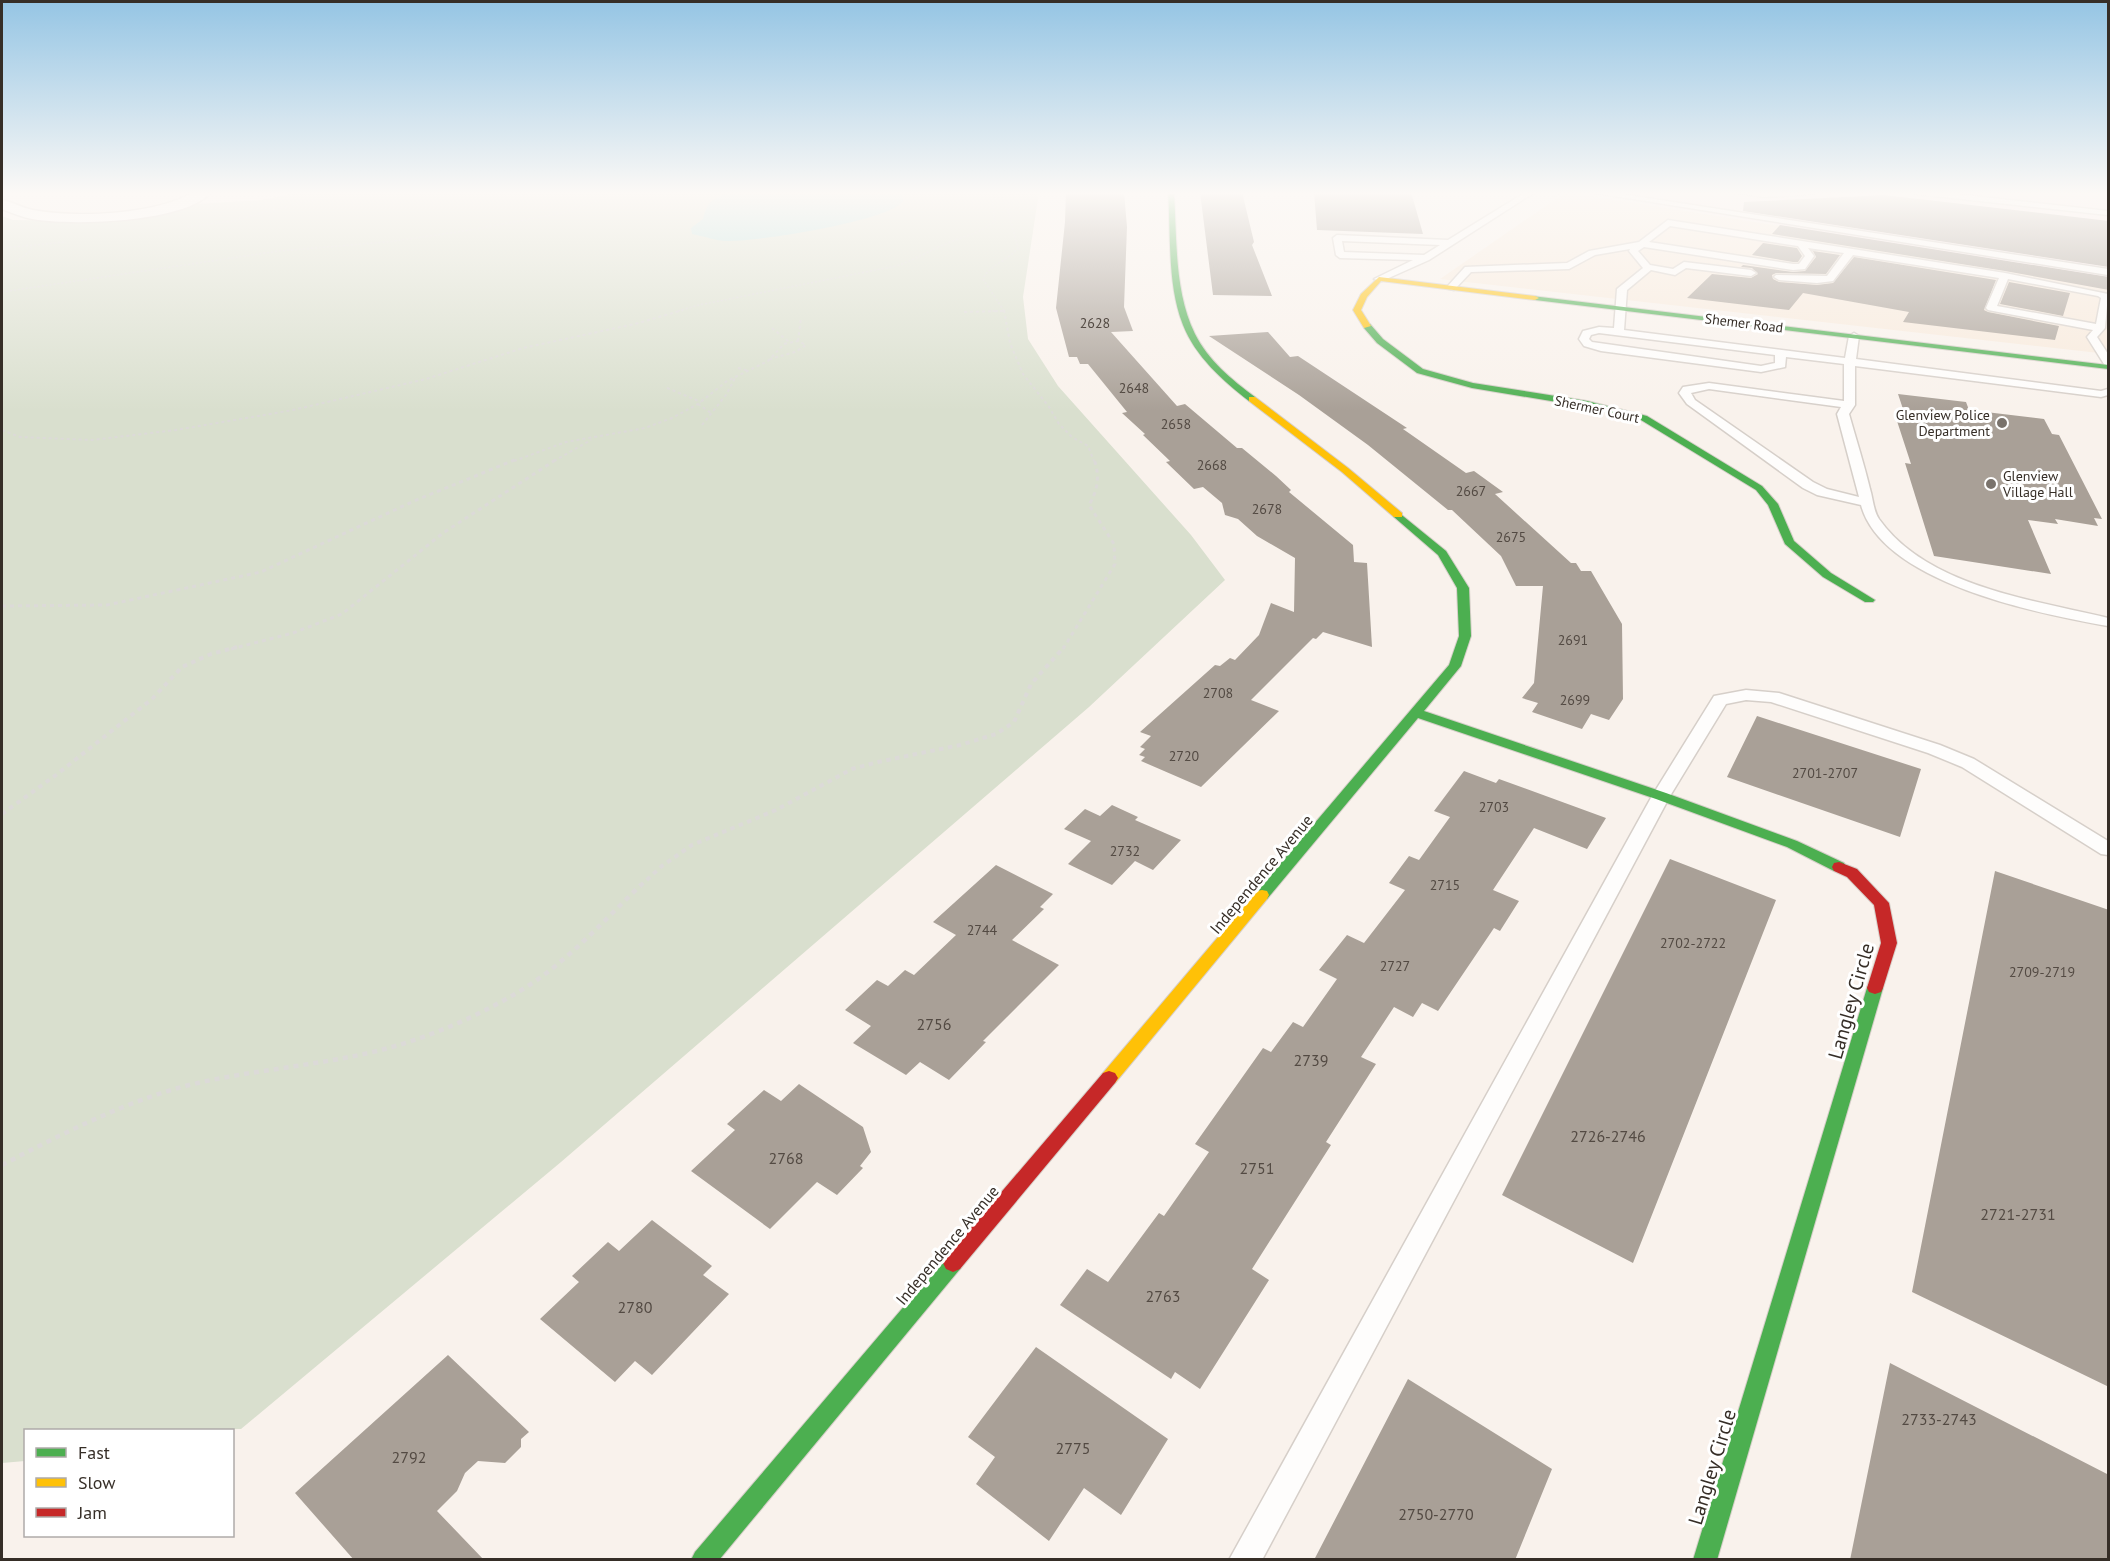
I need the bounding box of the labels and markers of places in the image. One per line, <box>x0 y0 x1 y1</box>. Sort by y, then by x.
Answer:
place label: Glenview Police Department <box>1896 406 1990 440</box>
marker: Glenview Police Department <box>1995 416 2009 430</box>
place label: Glenview Village Hall <box>2002 467 2073 501</box>
marker: Glenview Village Hall <box>1984 477 1998 491</box>

